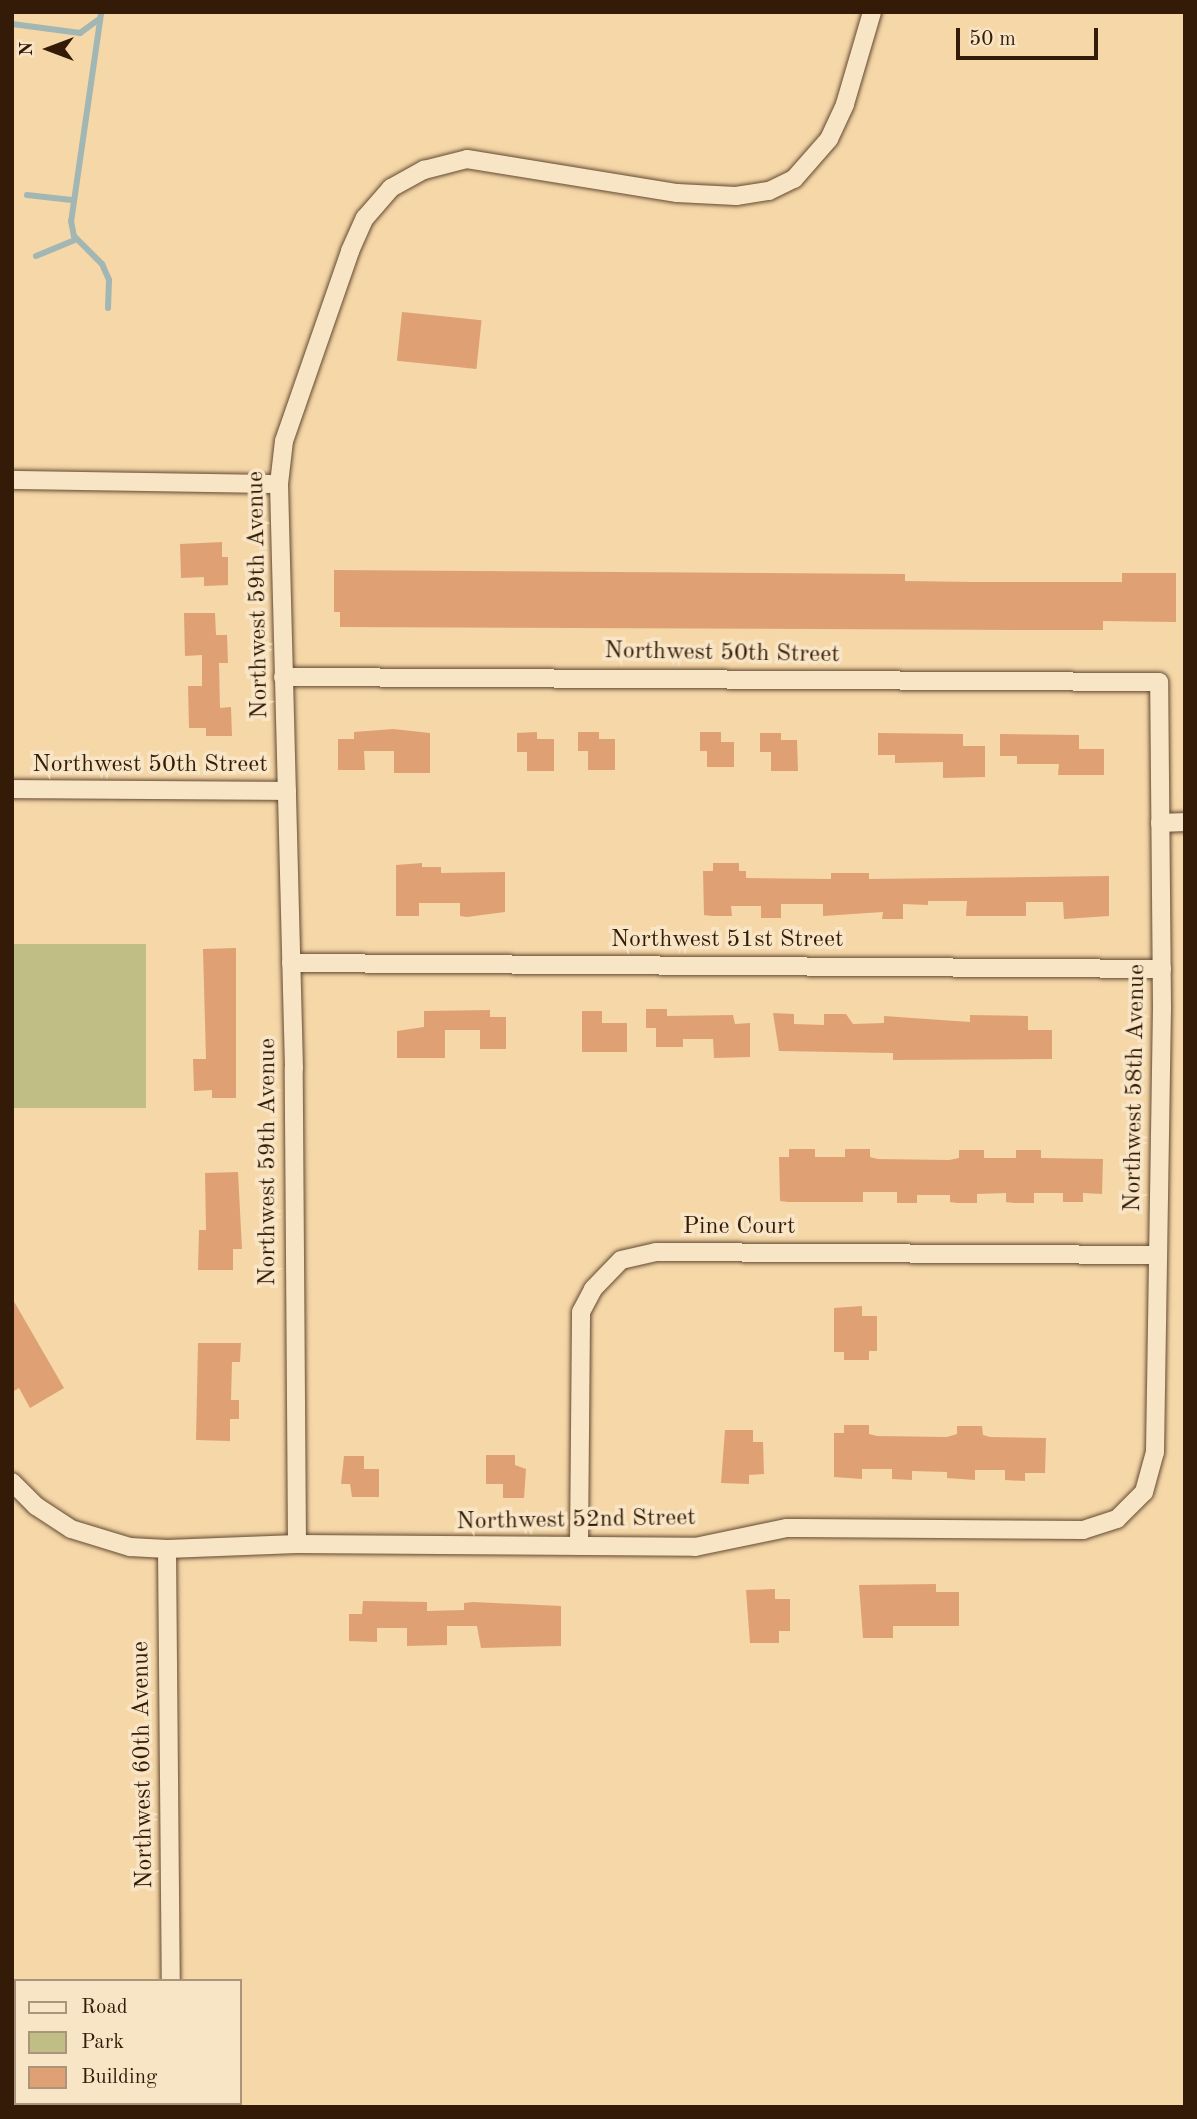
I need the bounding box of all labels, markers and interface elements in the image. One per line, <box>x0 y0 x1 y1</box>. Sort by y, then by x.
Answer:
north arrow <box>14 14 84 84</box>
scale bar <box>959 14 1101 58</box>
text: 50 m <box>969 29 1016 50</box>
text: N <box>18 42 37 56</box>
street label: Northwest 59th Avenue <box>242 471 276 719</box>
street label: Northwest 50th Street <box>604 638 840 670</box>
street label: Northwest 50th Street <box>32 752 268 780</box>
street label: Northwest 51st Street <box>611 927 843 955</box>
street label: Northwest 58th Avenue <box>1119 964 1153 1212</box>
street label: Northwest 59th Avenue <box>255 1038 283 1286</box>
street label: Pine Court <box>683 1214 795 1242</box>
street label: Northwest 52nd Street <box>456 1505 696 1537</box>
street label: Northwest 60th Avenue <box>127 1641 161 1889</box>
legend <box>14 1979 242 2105</box>
text: Road <box>81 1997 128 2018</box>
text: Park <box>81 2032 124 2053</box>
text: Building <box>81 2067 157 2088</box>

